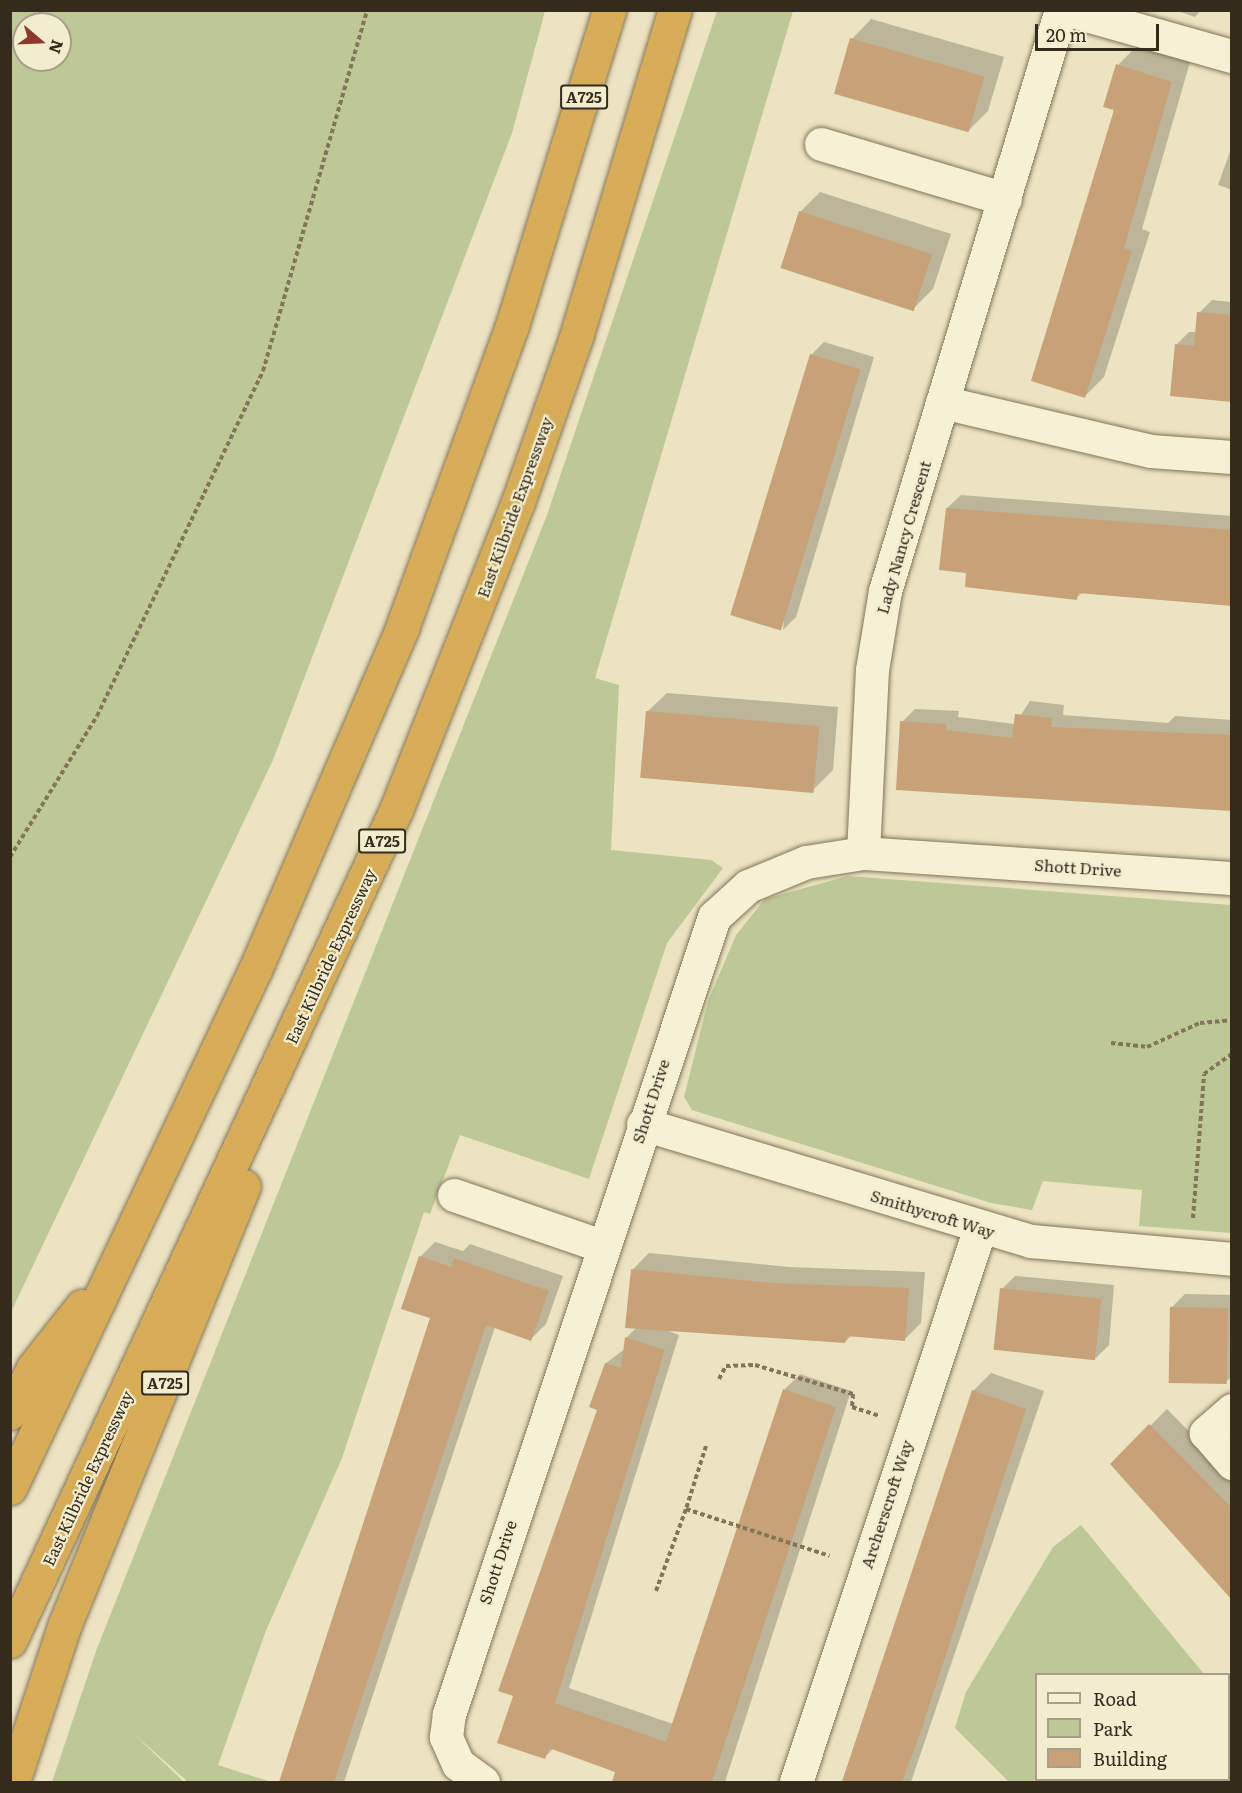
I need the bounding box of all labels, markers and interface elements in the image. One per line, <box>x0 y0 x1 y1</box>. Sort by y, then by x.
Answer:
north arrow <box>12 12 72 72</box>
scale bar <box>1038 12 1162 50</box>
text: 20 m <box>1046 21 1087 48</box>
text: N <box>44 37 71 57</box>
road number: A725 <box>560 85 608 109</box>
street label: East Kilbride Expressway <box>472 414 556 600</box>
street label: Lady Nancy Crescent <box>872 458 934 616</box>
road number: A725 <box>358 829 406 853</box>
street label: Shott Drive <box>1034 854 1122 880</box>
street label: East Kilbride Expressway <box>281 865 379 1047</box>
street label: Shott Drive <box>627 1056 673 1146</box>
street label: Smithycroft Way <box>869 1185 997 1241</box>
road number: A725 <box>141 1371 189 1395</box>
street label: East Kilbride Expressway <box>38 1387 136 1569</box>
street label: Archerscroft Way <box>856 1437 916 1571</box>
street label: Shott Drive <box>474 1517 520 1607</box>
legend <box>1035 1673 1230 1781</box>
text: Road <box>1093 1685 1137 1712</box>
text: Park <box>1093 1715 1132 1742</box>
text: Building <box>1093 1745 1167 1772</box>

